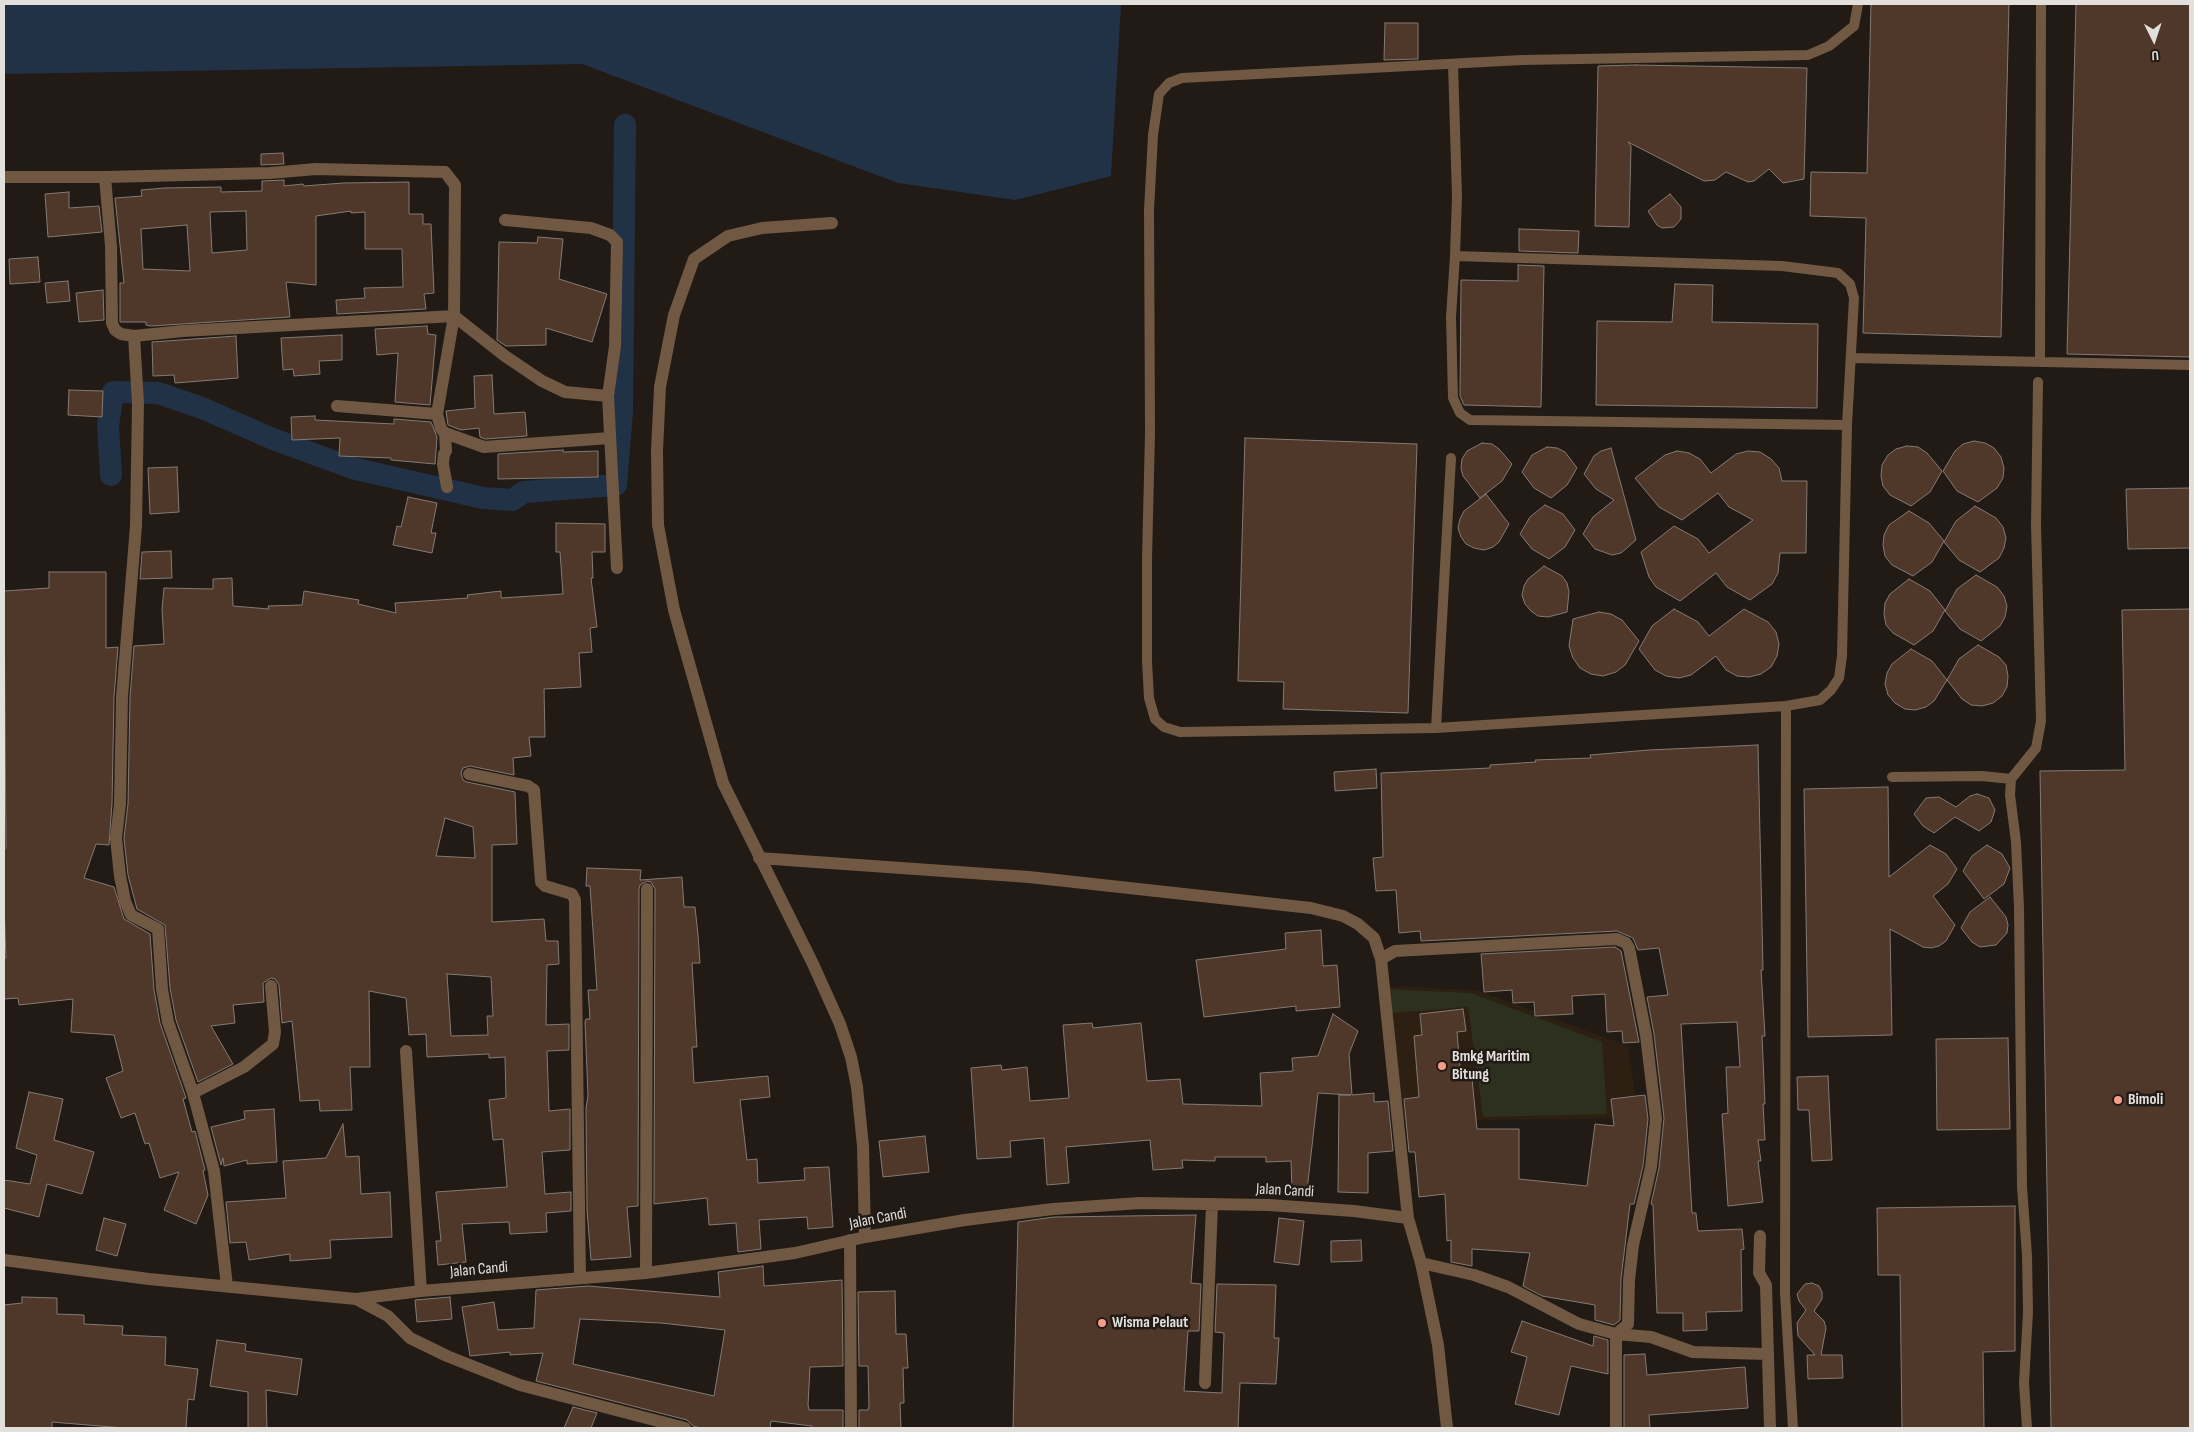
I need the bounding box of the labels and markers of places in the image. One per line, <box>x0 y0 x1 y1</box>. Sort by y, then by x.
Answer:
place label: Bmkg Maritim Bitung <box>1452 1047 1530 1085</box>
marker: Bmkg Maritim Bitung <box>1436 1060 1448 1072</box>
place label: Bimoli <box>2128 1090 2163 1110</box>
marker: Bimoli <box>2112 1094 2124 1106</box>
place label: Wisma Pelaut <box>1112 1313 1188 1333</box>
marker: Wisma Pelaut <box>1096 1317 1108 1329</box>

